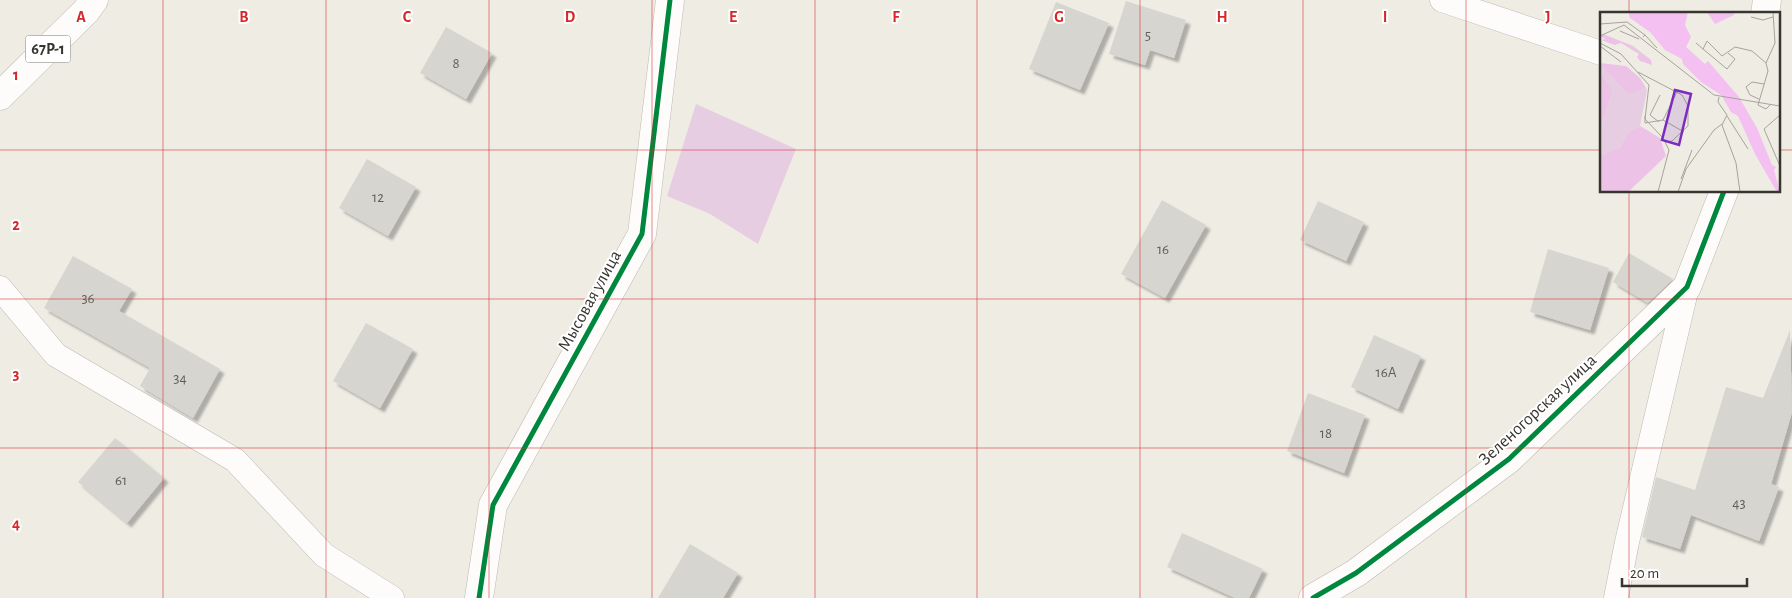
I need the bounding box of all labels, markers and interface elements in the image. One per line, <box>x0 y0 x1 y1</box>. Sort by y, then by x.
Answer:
text: A <box>76 9 86 25</box>
text: B <box>239 9 249 25</box>
text: C <box>403 9 412 25</box>
text: D <box>565 9 576 25</box>
text: E <box>729 9 737 25</box>
text: F <box>892 9 900 25</box>
text: G <box>1054 9 1064 25</box>
text: H <box>1216 9 1228 25</box>
text: I <box>1383 9 1387 25</box>
text: J <box>1545 9 1551 25</box>
inset map <box>1600 12 1780 192</box>
house number: 5 <box>1145 28 1151 43</box>
road number: 67Р-1 <box>26 36 70 62</box>
house number: 8 <box>452 56 460 71</box>
text: 1 <box>13 67 19 83</box>
house number: 12 <box>372 190 384 205</box>
text: 2 <box>12 217 20 233</box>
house number: 16 <box>1157 242 1169 257</box>
street label: Мысовая улица <box>555 248 625 354</box>
house number: 36 <box>81 291 95 306</box>
street label: Зеленогорская улица <box>1476 351 1600 469</box>
house number: 16А <box>1375 365 1397 380</box>
text: 3 <box>13 366 20 382</box>
house number: 34 <box>173 371 187 386</box>
house number: 18 <box>1320 426 1332 441</box>
house number: 61 <box>115 473 127 488</box>
house number: 43 <box>1732 496 1746 511</box>
text: 4 <box>12 516 20 532</box>
scale bar <box>1622 556 1747 588</box>
text: 20 m <box>1630 566 1659 581</box>

